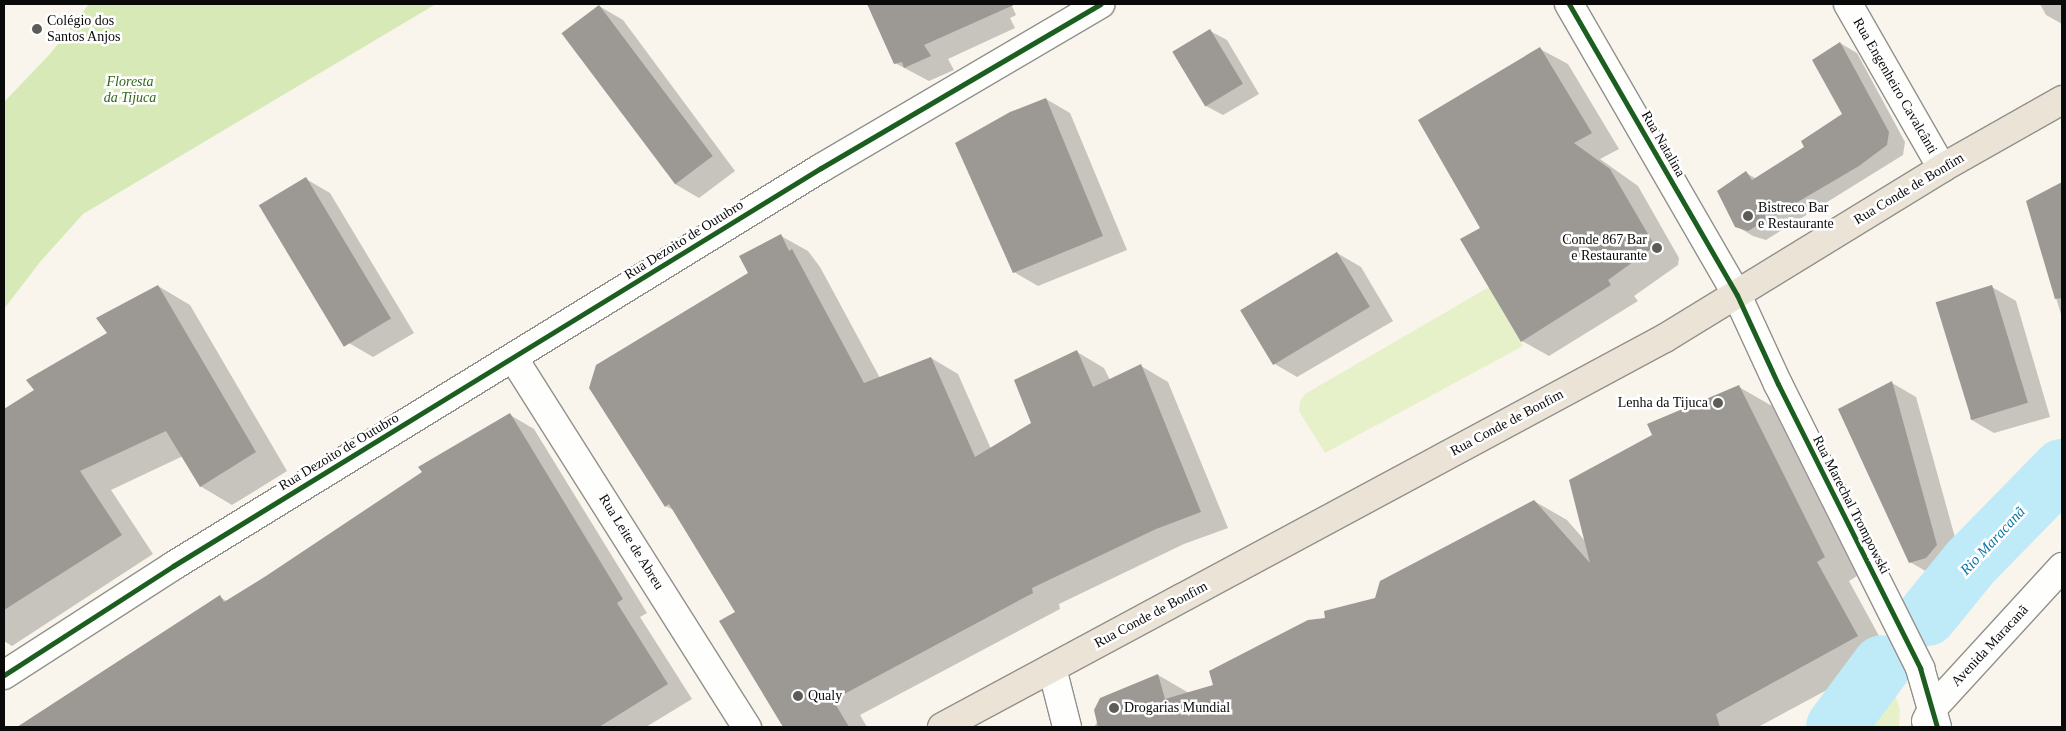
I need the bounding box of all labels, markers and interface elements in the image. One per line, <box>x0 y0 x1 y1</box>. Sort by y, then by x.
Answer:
place label: Colégio dos Santos Anjos <box>47 13 121 46</box>
street label: Rua Engenheiro Cavalcânti <box>1849 15 1941 157</box>
marker: Colégio dos Santos Anjos <box>31 23 43 35</box>
park label: Floresta da Tijuca <box>104 74 156 106</box>
street label: Rua Natalina <box>1637 108 1689 180</box>
street label: Rua Conde de Bonfim <box>1851 149 1967 229</box>
street label: Rua Dezoito de Outubro <box>621 197 747 283</box>
place label: Bistreco Bar e Restaurante <box>1758 200 1834 232</box>
marker: Bistreco Bar e Restaurante <box>1742 210 1754 222</box>
place label: Conde 867 Bar e Restaurante <box>1562 232 1647 264</box>
marker: Conde 867 Bar e Restaurante <box>1651 242 1663 254</box>
street label: Rua Conde de Bonfim <box>1448 386 1566 460</box>
place label: Lenha da Tijuca <box>1618 395 1708 411</box>
marker: Lenha da Tijuca <box>1712 397 1724 409</box>
street label: Rua Dezoito de Outubro <box>276 409 402 495</box>
street label: Rua Marechal Trompowski <box>1809 433 1893 577</box>
street label: Rua Leite de Abreu <box>595 491 667 593</box>
water label: Rio Maracanã <box>1957 503 2029 579</box>
street label: Rua Conde de Bonfim <box>1092 578 1210 652</box>
street label: Avenida Maracanã <box>1948 602 2032 690</box>
place label: Qualy <box>808 688 842 704</box>
marker: Qualy <box>792 690 804 702</box>
place label: Drogarias Mundial <box>1124 700 1230 716</box>
marker: Drogarias Mundial <box>1108 702 1120 714</box>

